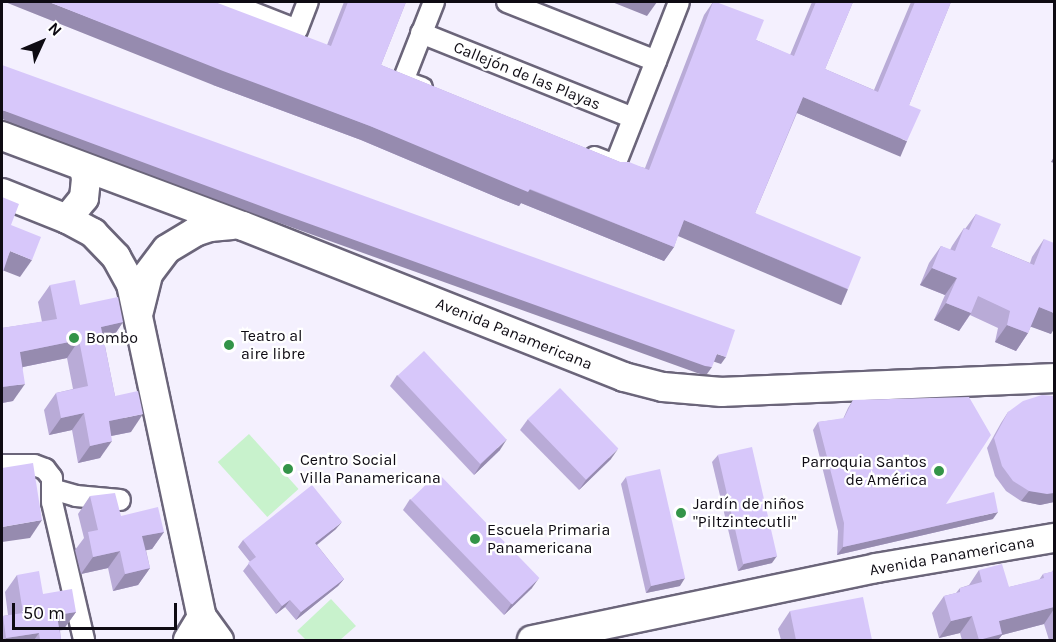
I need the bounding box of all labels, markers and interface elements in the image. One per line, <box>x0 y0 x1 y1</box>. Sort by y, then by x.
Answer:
north arrow <box>12 12 72 72</box>
text: N <box>44 18 66 40</box>
street label: Callejón de las Playas <box>451 38 603 114</box>
street label: Avenida Panamericana <box>433 294 595 374</box>
place label: Teatro al aire libre <box>241 326 305 364</box>
place label: Bombo <box>86 328 138 348</box>
marker: Bombo <box>67 331 81 345</box>
marker: Teatro al aire libre <box>222 338 236 352</box>
place label: Centro Social Villa Panamericana <box>300 450 441 488</box>
place label: Parroquia Santos de América <box>801 452 927 490</box>
marker: Centro Social Villa Panamericana <box>281 462 295 476</box>
marker: Parroquia Santos de América <box>932 464 946 478</box>
place label: Jardín de niños "Piltzintecutli" <box>693 494 804 532</box>
marker: Jardín de niños "Piltzintecutli" <box>674 506 688 520</box>
place label: Escuela Primaria Panamericana <box>487 520 610 558</box>
marker: Escuela Primaria Panamericana <box>468 532 482 546</box>
street label: Avenida Panamericana <box>868 532 1036 580</box>
scale bar <box>15 591 180 629</box>
text: 50 m <box>23 602 65 624</box>

